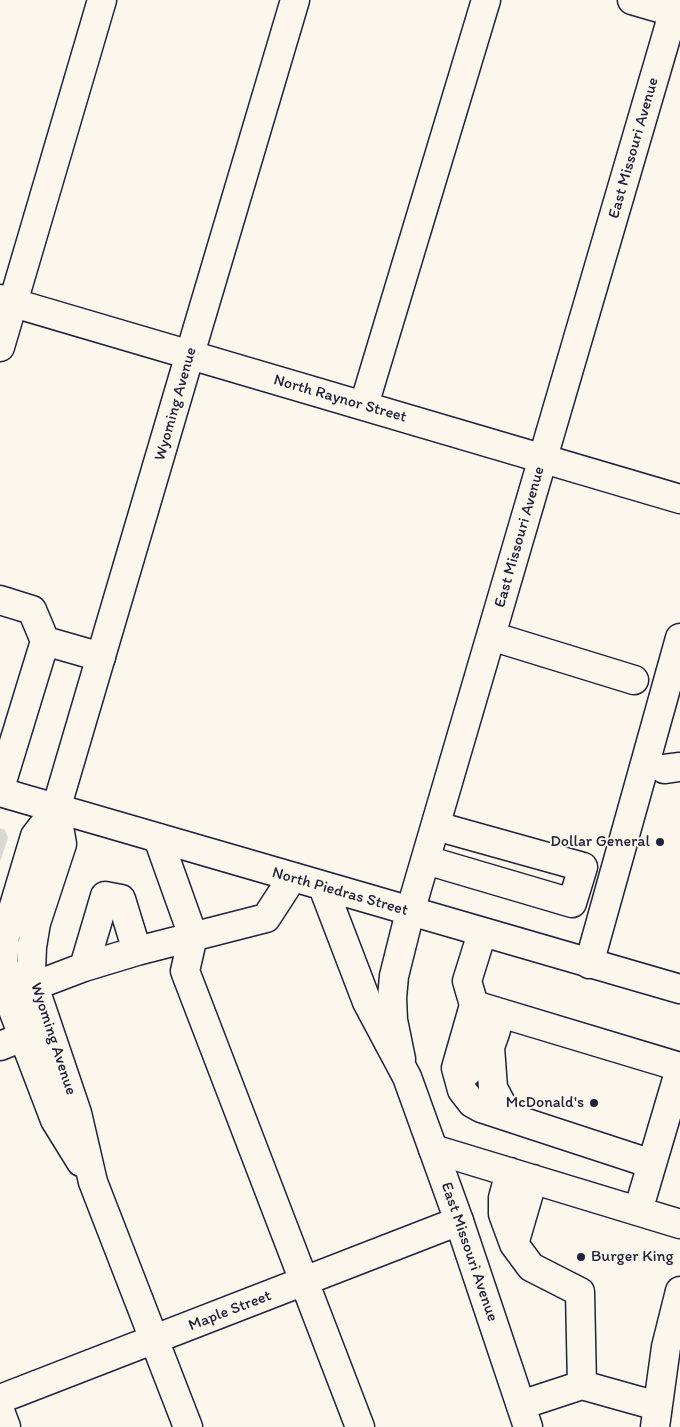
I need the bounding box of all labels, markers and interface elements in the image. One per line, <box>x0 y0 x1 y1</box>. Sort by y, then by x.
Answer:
street label: East Missouri Avenue <box>605 75 663 221</box>
street label: Wyoming Avenue <box>151 345 201 463</box>
street label: North Raynor Street <box>271 371 409 427</box>
street label: East Missouri Avenue <box>491 464 549 610</box>
place label: Dollar General <box>550 832 650 852</box>
marker: Dollar General <box>654 836 666 848</box>
street label: North Piedras Street <box>270 863 410 921</box>
street label: Wyoming Avenue <box>26 980 80 1098</box>
place label: McDonald's <box>506 1093 584 1113</box>
marker: McDonald's <box>588 1097 600 1109</box>
street label: East Missouri Avenue <box>436 1180 502 1324</box>
place label: Burger King <box>591 1247 674 1267</box>
marker: Burger King <box>575 1251 587 1263</box>
street label: Maple Street <box>186 1286 274 1336</box>

